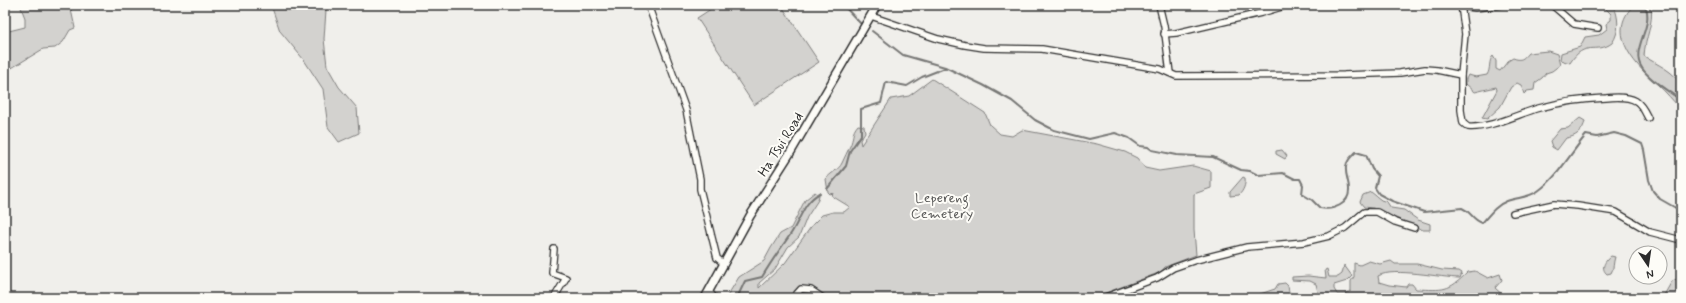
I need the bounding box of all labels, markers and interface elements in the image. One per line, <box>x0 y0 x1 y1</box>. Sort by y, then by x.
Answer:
street label: Ha Tsui Road <box>754 109 808 180</box>
park label: Lepereng Cemetery <box>911 189 973 223</box>
north arrow <box>1628 245 1668 285</box>
text: N <box>1645 266 1655 281</box>

